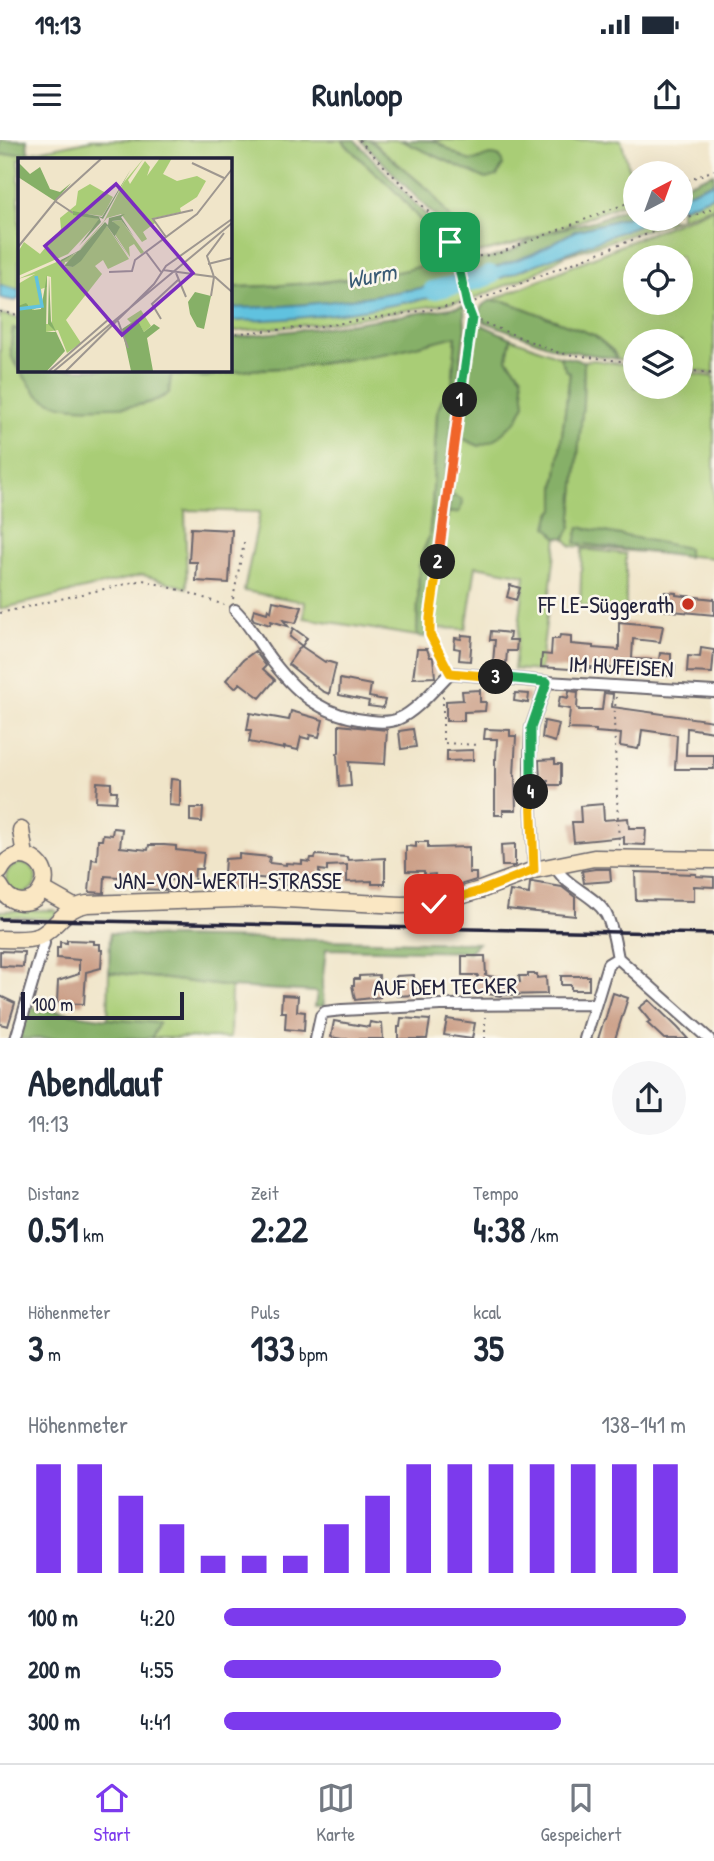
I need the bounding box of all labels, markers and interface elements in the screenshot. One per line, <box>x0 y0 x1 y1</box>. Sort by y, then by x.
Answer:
text: 19:13 <box>35 7 81 42</box>
text: Runloop <box>312 73 402 116</box>
icon: menu <box>28 76 66 114</box>
icon: share <box>648 76 686 114</box>
inset map <box>18 158 231 371</box>
north arrow <box>623 161 693 231</box>
map controls <box>623 161 693 399</box>
pin <box>420 212 480 272</box>
icon: arrive <box>431 223 469 261</box>
button: locate <box>623 245 693 315</box>
water label: Wurm <box>343 254 399 295</box>
button: layers <box>623 329 693 399</box>
pin: 1 <box>442 383 477 418</box>
text: 1 <box>456 386 463 412</box>
pin: 2 <box>420 544 456 580</box>
text: 2 <box>433 548 442 574</box>
place label: FF LE-Süggerath <box>538 589 674 620</box>
marker: FF LE-Süggerath <box>680 596 696 612</box>
street label: IM HUFEISEN <box>568 648 674 684</box>
pin: 3 <box>478 660 514 694</box>
text: 3 <box>491 663 500 689</box>
pin: 4 <box>514 774 548 810</box>
text: 4 <box>527 778 534 804</box>
street label: JAN-VON-WERTH-STRASSE <box>114 865 342 896</box>
pin <box>404 874 464 934</box>
icon: check <box>415 885 453 923</box>
street label: AUF DEM TECKER <box>373 969 517 1003</box>
scale bar <box>21 989 184 1021</box>
text: 100 m <box>32 991 73 1017</box>
text: Abendlauf <box>28 1056 163 1108</box>
button: share <box>612 1061 686 1135</box>
text: 19:13 <box>28 1108 69 1139</box>
text: Distanz <box>28 1180 79 1206</box>
text: Zeit <box>251 1180 279 1206</box>
text: Tempo <box>473 1180 519 1206</box>
text: 0.51 <box>28 1206 79 1253</box>
text: 2:22 <box>251 1206 308 1253</box>
text: 4:38 <box>473 1206 525 1253</box>
text: km <box>79 1222 104 1248</box>
text: /km <box>525 1222 559 1248</box>
text: Höhenmeter <box>28 1299 111 1325</box>
text: Puls <box>251 1299 280 1325</box>
text: kcal <box>473 1299 501 1325</box>
text: 3 <box>28 1325 44 1372</box>
text: 133 <box>251 1325 295 1372</box>
text: 35 <box>473 1325 504 1372</box>
text: m <box>44 1341 61 1367</box>
text: bpm <box>295 1341 328 1367</box>
text: Höhenmeter <box>28 1409 128 1440</box>
text: 138–141 m <box>601 1409 686 1440</box>
text: 100 m <box>28 1602 78 1633</box>
text: 4:20 <box>140 1602 175 1633</box>
text: 200 m <box>28 1654 80 1685</box>
text: 4:55 <box>140 1654 173 1685</box>
text: 300 m <box>28 1706 80 1737</box>
text: 4:41 <box>140 1706 171 1737</box>
tab: Start <box>93 1779 131 1847</box>
tab: Karte <box>316 1779 355 1847</box>
tab: Gespeichert <box>541 1779 621 1847</box>

